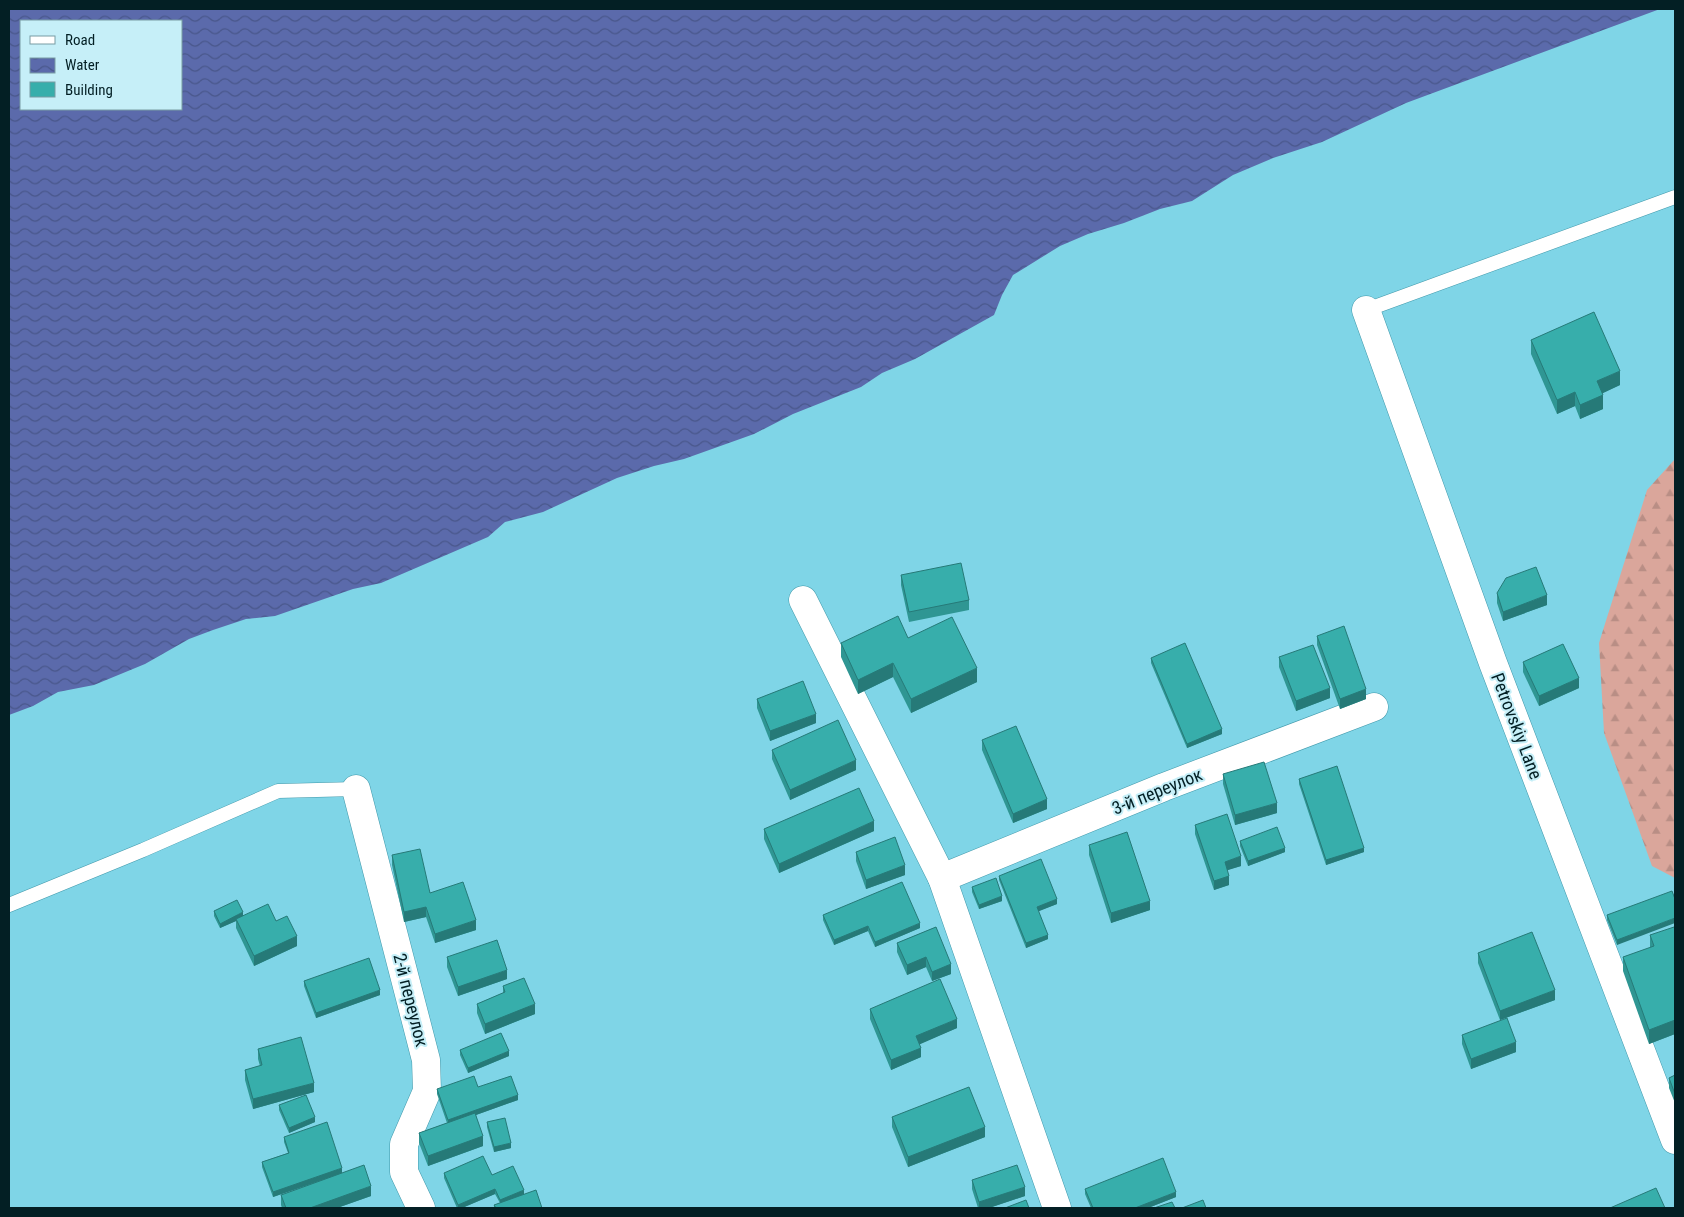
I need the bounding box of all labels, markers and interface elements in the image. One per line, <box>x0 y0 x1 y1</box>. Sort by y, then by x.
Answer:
legend <box>20 20 182 110</box>
text: Road <box>65 31 95 49</box>
text: Water <box>65 56 100 74</box>
text: Building <box>65 81 113 99</box>
street label: Petrovskiy Lane <box>1487 670 1547 782</box>
street label: 3-й переулок <box>1109 763 1206 819</box>
street label: 2-й переулок <box>389 951 433 1049</box>

